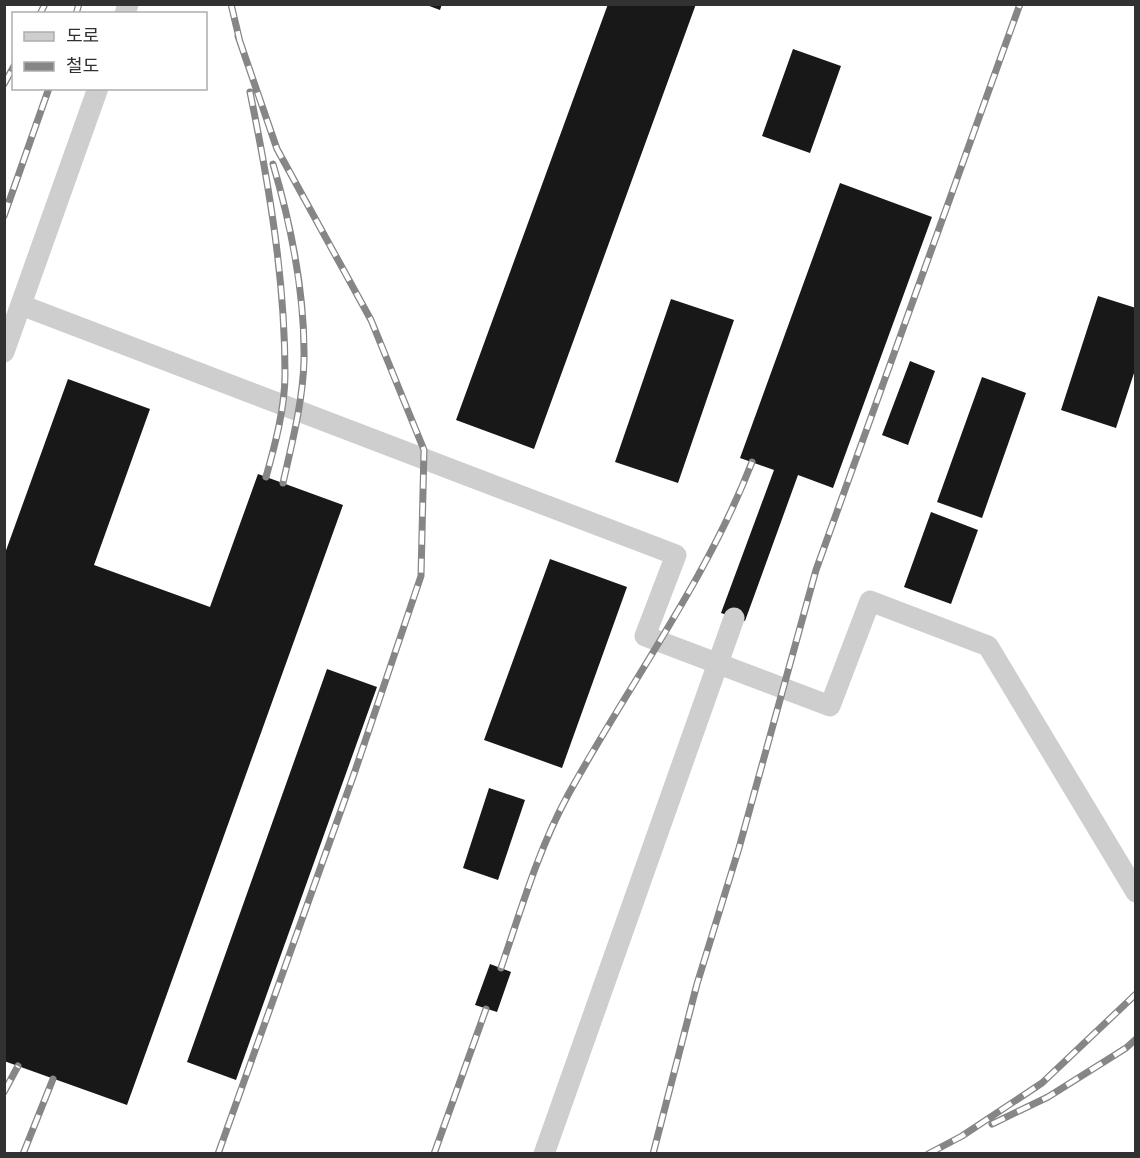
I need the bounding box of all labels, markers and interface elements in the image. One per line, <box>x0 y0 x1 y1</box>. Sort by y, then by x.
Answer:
legend <box>12 12 207 90</box>
text: 도로 <box>66 24 99 47</box>
text: 철도 <box>66 54 99 77</box>

